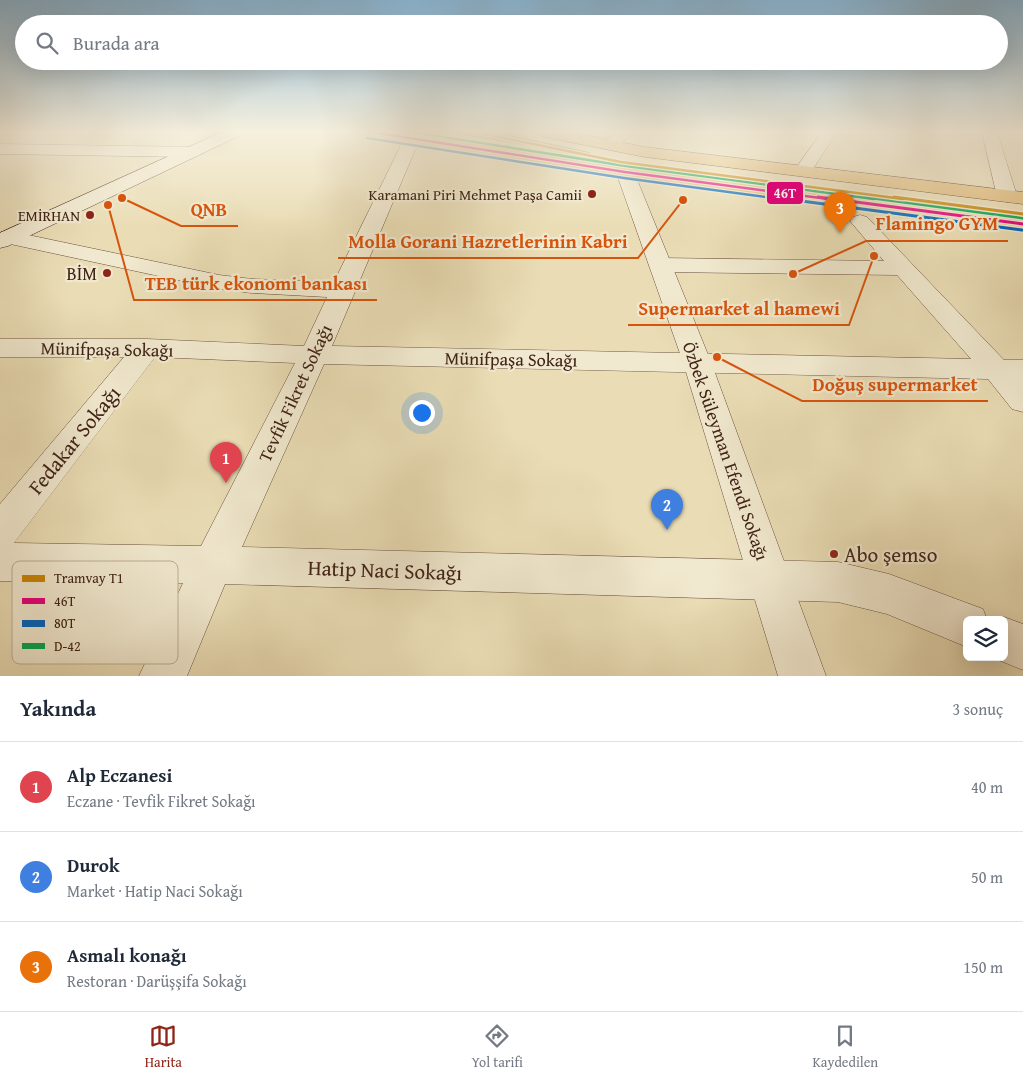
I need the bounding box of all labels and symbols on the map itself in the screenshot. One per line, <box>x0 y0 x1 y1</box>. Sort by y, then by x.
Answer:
line badge: 46T <box>766 181 804 205</box>
text: 46T <box>774 183 797 203</box>
place label: Karamani Piri Mehmet Paşa Camii <box>369 184 582 205</box>
marker: Karamani Piri Mehmet Paşa Camii <box>586 188 598 200</box>
callout: QNB <box>181 192 238 226</box>
pin: 3 <box>824 192 856 233</box>
text: QNB <box>191 195 227 223</box>
place label: EMİRHAN <box>18 205 80 226</box>
callout: Flamingo GYM <box>866 207 1008 241</box>
marker: EMİRHAN <box>84 209 96 221</box>
text: Flamingo GYM <box>876 209 998 237</box>
callout: Molla Gorani Hazretlerinin Kabri <box>338 224 638 258</box>
text: Molla Gorani Hazretlerinin Kabri <box>348 227 628 255</box>
place label: BİM <box>67 260 97 287</box>
callout: TEB türk ekonomi bankası <box>134 266 377 300</box>
marker: BİM <box>101 267 113 279</box>
text: TEB türk ekonomi bankası <box>145 269 367 297</box>
callout: Supermarket al hamewi <box>628 291 849 325</box>
text: Supermarket al hamewi <box>638 294 840 322</box>
street label: Tevfik Fikret Sokağı <box>251 320 339 466</box>
street label: Münifpaşa Sokağı <box>40 334 174 364</box>
street label: Özbek Süleyman Efendi Sokağı <box>676 338 776 564</box>
street label: Münifpaşa Sokağı <box>444 344 578 374</box>
callout: Doğuş supermarket <box>802 367 988 401</box>
text: Doğuş supermarket <box>812 370 978 398</box>
street label: Fedakar Sokağı <box>20 379 128 501</box>
your location <box>409 400 435 426</box>
pin: 1 <box>210 442 242 483</box>
pin: 2 <box>651 489 683 530</box>
place label: Abo şemso <box>844 539 937 570</box>
marker: Abo şemso <box>828 548 840 560</box>
street label: Hatip Naci Sokağı <box>307 552 463 588</box>
legend <box>12 561 178 664</box>
text: Tramvay T1 <box>54 568 124 588</box>
text: 46T <box>54 591 75 611</box>
text: 80T <box>54 613 75 633</box>
text: D-42 <box>54 636 81 656</box>

